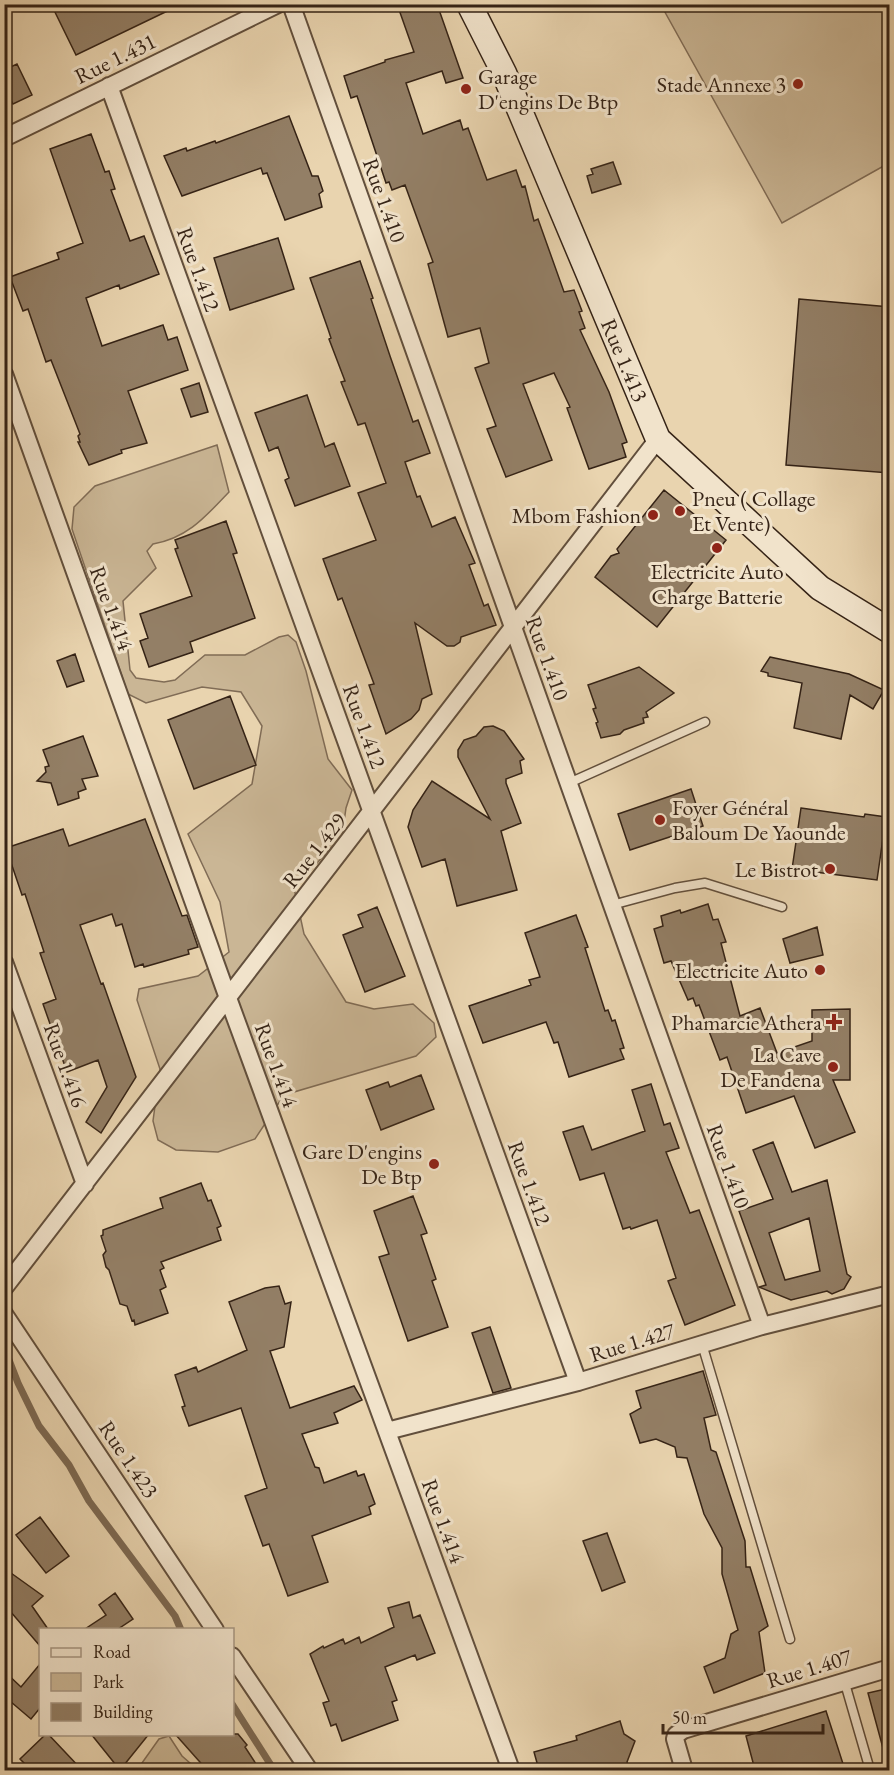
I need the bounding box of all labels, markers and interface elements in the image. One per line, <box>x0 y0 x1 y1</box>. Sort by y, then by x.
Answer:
street label: Rue 1.431 <box>70 26 161 91</box>
place label: Garage D'engins De Btp <box>478 62 618 116</box>
place label: Stade Annexe 3 <box>657 70 786 99</box>
marker: Stade Annexe 3 <box>791 77 805 91</box>
marker: Garage D'engins De Btp <box>459 82 473 96</box>
street label: Rue 1.410 <box>356 154 413 247</box>
street label: Rue 1.412 <box>170 223 227 316</box>
street label: Rue 1.413 <box>594 314 655 406</box>
place label: Pneu ( Collage Et Vente) <box>692 484 816 538</box>
place label: Mbom Fashion <box>512 501 641 530</box>
marker: Pneu ( Collage Et Vente) <box>673 504 687 518</box>
marker: Mbom Fashion <box>646 508 660 522</box>
marker: Electricite Auto Charge Batterie <box>710 541 724 555</box>
place label: Electricite Auto Charge Batterie <box>650 557 784 611</box>
street label: Rue 1.414 <box>83 562 140 655</box>
street label: Rue 1.410 <box>519 612 576 705</box>
street label: Rue 1.412 <box>336 680 393 773</box>
place label: Foyer Général Baloum De Yaounde <box>672 793 846 847</box>
street label: Rue 1.429 <box>276 807 353 894</box>
marker: Foyer Général Baloum De Yaounde <box>653 813 667 827</box>
place label: Le Bistrot <box>735 855 818 884</box>
marker: Le Bistrot <box>823 862 837 876</box>
place label: Electricite Auto <box>675 956 808 985</box>
marker: Electricite Auto <box>813 963 827 977</box>
place label: Phamarcie Athera <box>671 1008 822 1037</box>
marker: Phamarcie Athera <box>827 1015 841 1029</box>
street label: Rue 1.416 <box>37 1019 94 1112</box>
street label: Rue 1.414 <box>248 1019 305 1112</box>
place label: La Cave De Fandena <box>720 1040 821 1094</box>
marker: La Cave De Fandena <box>826 1060 840 1074</box>
street label: Rue 1.410 <box>700 1120 757 1213</box>
place label: Gare D'engins De Btp <box>302 1137 422 1191</box>
street label: Rue 1.412 <box>501 1137 558 1230</box>
marker: Gare D'engins De Btp <box>427 1157 441 1171</box>
street label: Rue 1.427 <box>586 1316 679 1369</box>
street label: Rue 1.423 <box>92 1415 165 1504</box>
street label: Rue 1.414 <box>415 1475 472 1568</box>
legend <box>39 1628 234 1736</box>
text: Road <box>93 1640 132 1663</box>
street label: Rue 1.407 <box>763 1642 856 1695</box>
text: Park <box>93 1670 124 1693</box>
scale bar <box>663 1697 824 1735</box>
text: Building <box>93 1700 153 1723</box>
text: 50 m <box>672 1706 707 1729</box>

